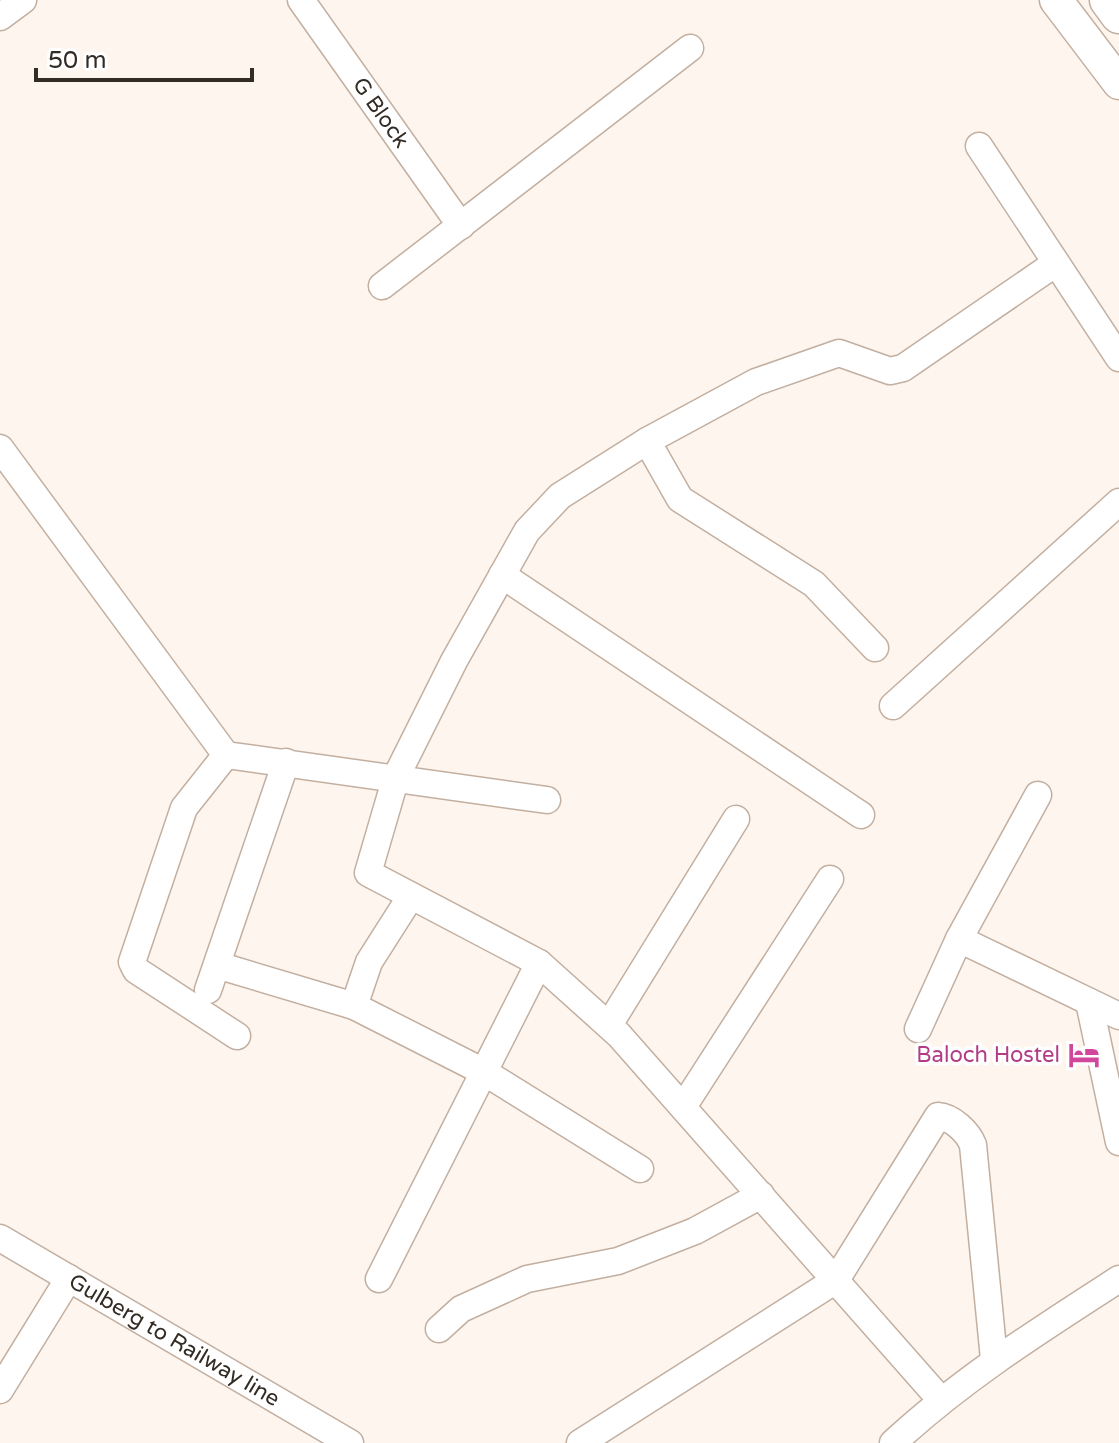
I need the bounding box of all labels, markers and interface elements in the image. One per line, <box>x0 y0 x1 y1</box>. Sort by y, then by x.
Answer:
scale bar <box>36 32 252 82</box>
text: 50 m <box>48 46 106 75</box>
street label: G Block <box>347 72 414 153</box>
hotel icon: Baloch Hostel <box>1067 1038 1101 1072</box>
place label: Baloch Hostel <box>916 1042 1060 1068</box>
street label: Gulberg to Railway line <box>64 1268 284 1412</box>

